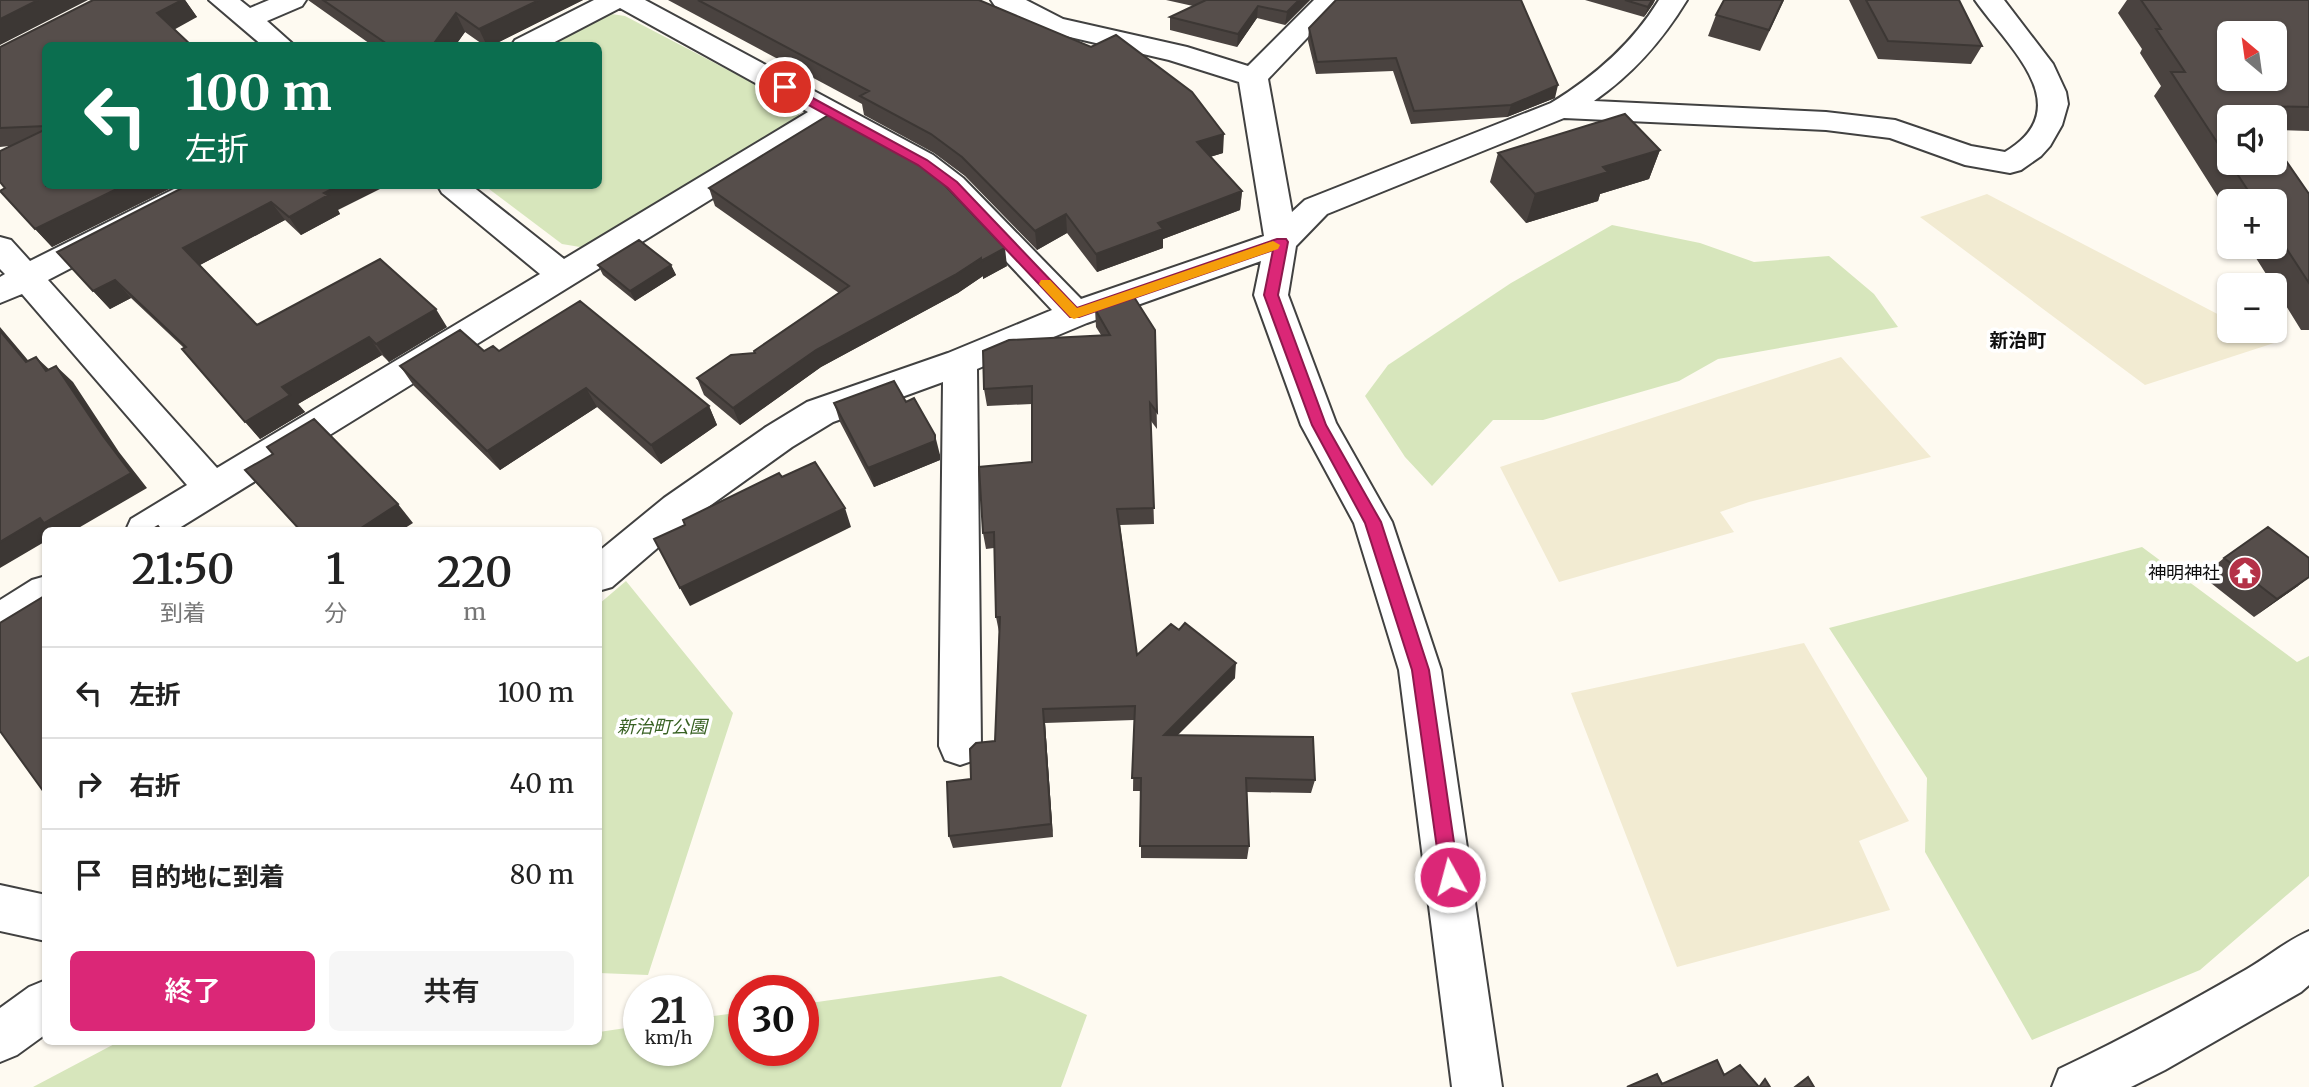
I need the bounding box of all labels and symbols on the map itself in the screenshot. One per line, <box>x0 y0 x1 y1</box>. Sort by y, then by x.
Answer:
north arrow <box>2217 21 2287 91</box>
pin <box>755 57 815 117</box>
district label: 新治町 <box>1989 328 2047 352</box>
temple icon: 神明神社 <box>2226 554 2264 592</box>
place label: 神明神社 <box>2148 561 2220 584</box>
park label: 新治町公園 <box>617 715 710 738</box>
position arrow <box>1413 840 1487 914</box>
speed limit sign: 30 <box>728 975 819 1066</box>

